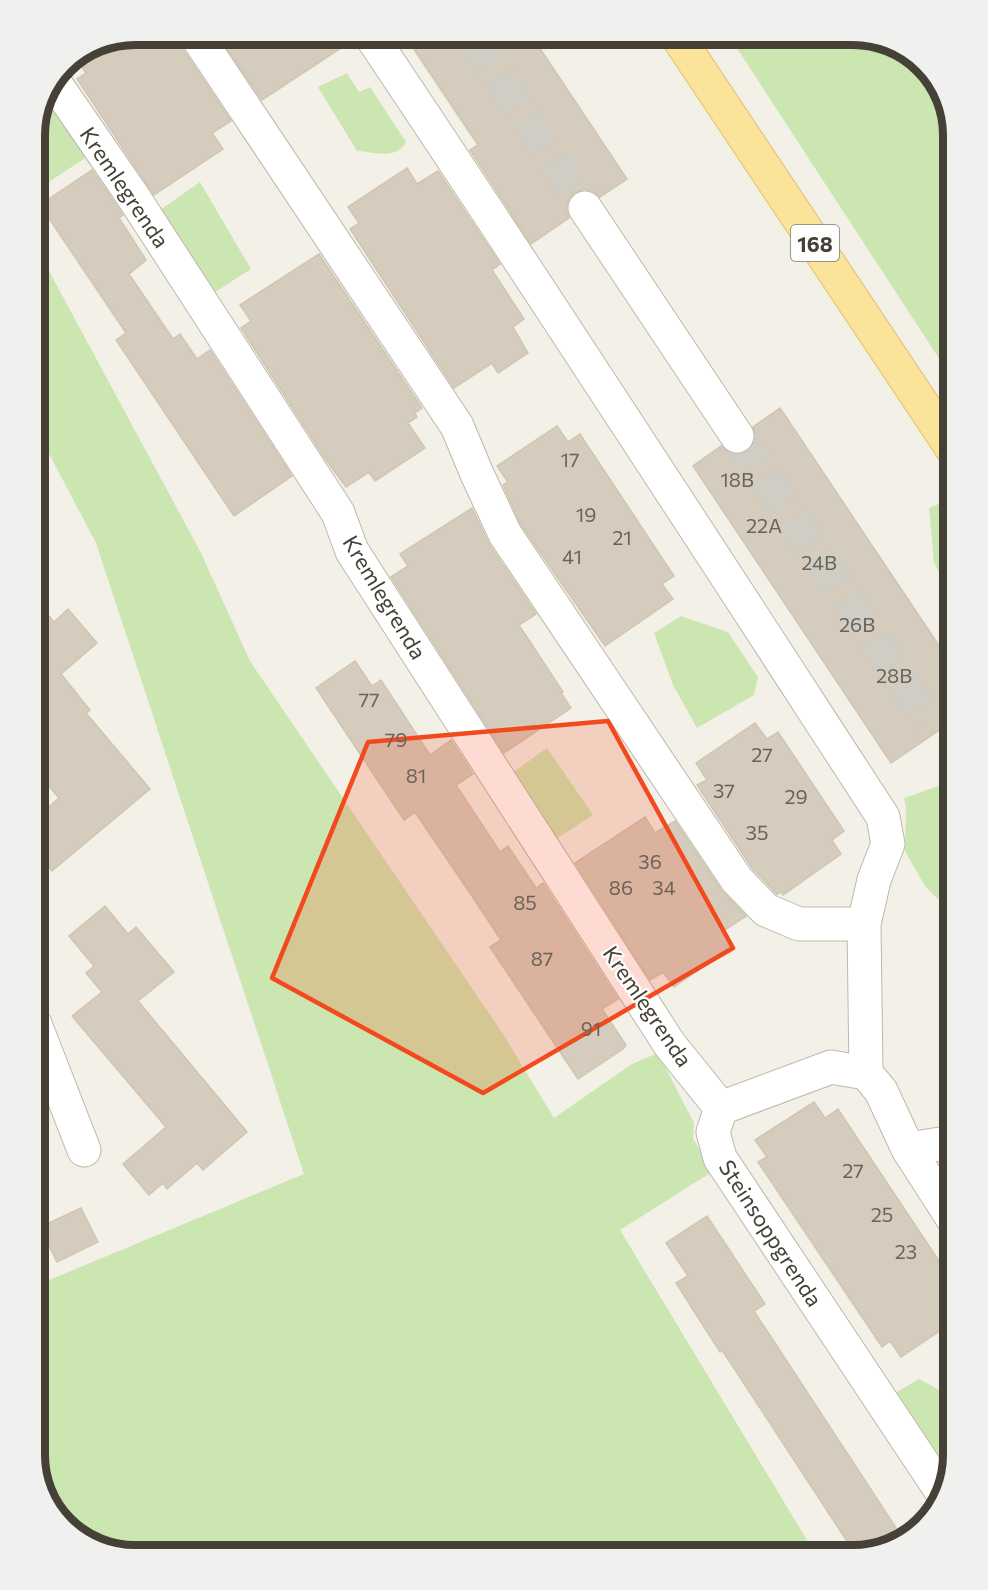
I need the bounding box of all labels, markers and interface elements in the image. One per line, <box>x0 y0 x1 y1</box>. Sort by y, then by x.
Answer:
street label: Kremlegrenda <box>75 121 175 253</box>
road number: 168 <box>791 225 839 261</box>
house number: 17 <box>560 447 580 471</box>
house number: 18B <box>720 467 754 491</box>
house number: 19 <box>576 502 596 526</box>
house number: 22A <box>746 513 782 537</box>
house number: 21 <box>612 525 632 549</box>
street label: Kremlegrenda <box>337 530 433 664</box>
house number: 41 <box>562 544 582 568</box>
house number: 24B <box>801 550 837 574</box>
house number: 26B <box>839 612 875 636</box>
house number: 28B <box>876 663 912 687</box>
house number: 77 <box>358 687 380 711</box>
house number: 79 <box>385 727 407 751</box>
house number: 27 <box>751 742 773 766</box>
house number: 81 <box>406 763 426 787</box>
house number: 37 <box>713 778 735 802</box>
house number: 29 <box>784 784 808 808</box>
house number: 35 <box>746 820 768 844</box>
house number: 36 <box>638 849 662 873</box>
house number: 86 <box>609 875 633 899</box>
house number: 34 <box>652 875 676 899</box>
house number: 85 <box>513 890 537 914</box>
street label: Kremlegrenda <box>598 940 698 1072</box>
house number: 87 <box>531 946 553 970</box>
house number: 91 <box>581 1016 601 1040</box>
street label: Steinsoppgrenda <box>714 1155 828 1311</box>
house number: 27 <box>842 1158 864 1182</box>
house number: 25 <box>871 1202 893 1226</box>
house number: 23 <box>895 1239 917 1263</box>

